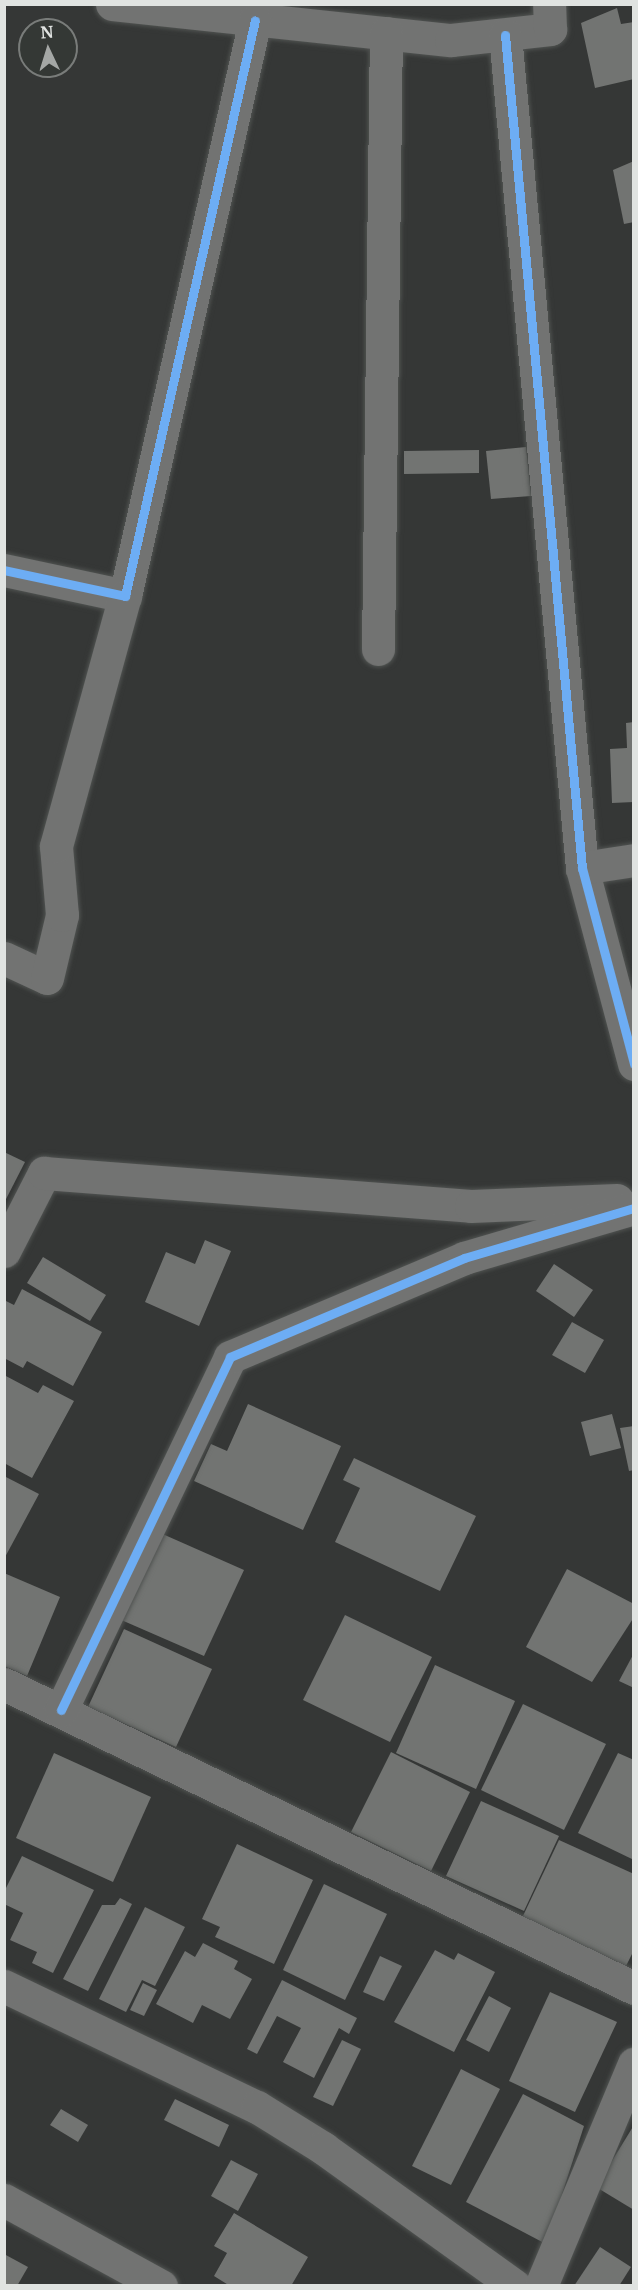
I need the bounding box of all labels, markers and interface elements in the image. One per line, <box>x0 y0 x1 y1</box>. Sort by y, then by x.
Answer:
north arrow <box>18 18 78 78</box>
text: N <box>40 22 54 42</box>

